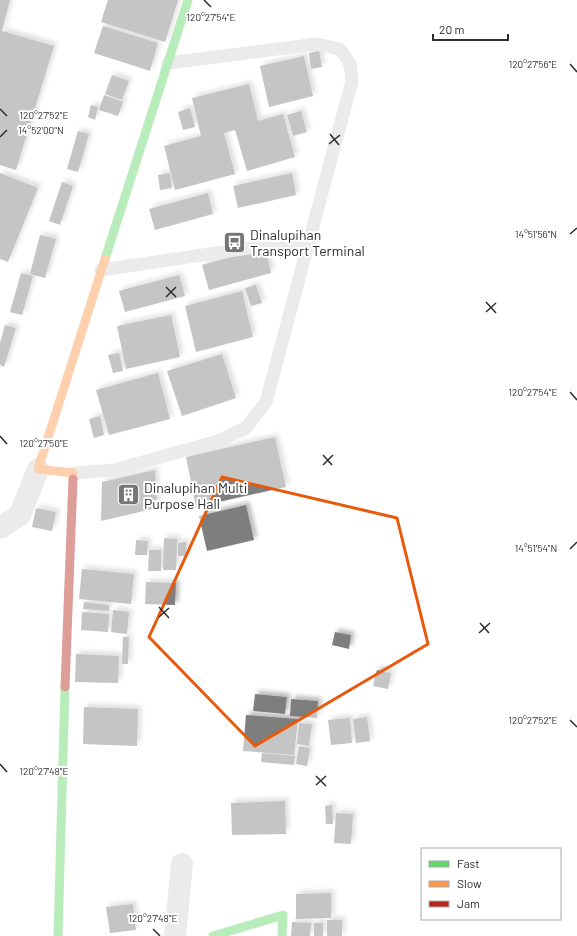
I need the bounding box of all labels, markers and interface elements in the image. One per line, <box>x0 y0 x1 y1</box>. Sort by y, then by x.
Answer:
text: 120°27'54"E <box>187 11 235 23</box>
scale bar <box>433 16 508 42</box>
text: 20 m <box>439 22 465 36</box>
text: 120°27'56"E <box>509 58 557 70</box>
text: 120°27'52"E <box>20 109 68 121</box>
text: 14°52'00"N <box>18 124 64 136</box>
place label: Dinalupihan Transport Terminal <box>250 226 365 259</box>
text: 14°51'56"N <box>515 228 557 240</box>
bus stop icon: Dinalupihan Transport Terminal <box>222 229 248 255</box>
text: 120°27'54"E <box>509 386 557 398</box>
text: 120°27'50"E <box>19 437 69 449</box>
place label: Dinalupihan Multi Purpose Hall <box>144 479 247 512</box>
building icon: Dinalupihan Multi Purpose Hall <box>116 482 142 508</box>
text: 14°51'54"N <box>515 542 557 554</box>
text: 120°27'52"E <box>509 714 557 726</box>
text: 120°27'48"E <box>19 765 69 777</box>
legend <box>421 848 561 920</box>
text: Fast <box>457 856 480 870</box>
text: Slow <box>457 876 482 890</box>
text: Jam <box>457 896 480 910</box>
text: 120°27'48"E <box>128 912 178 924</box>

